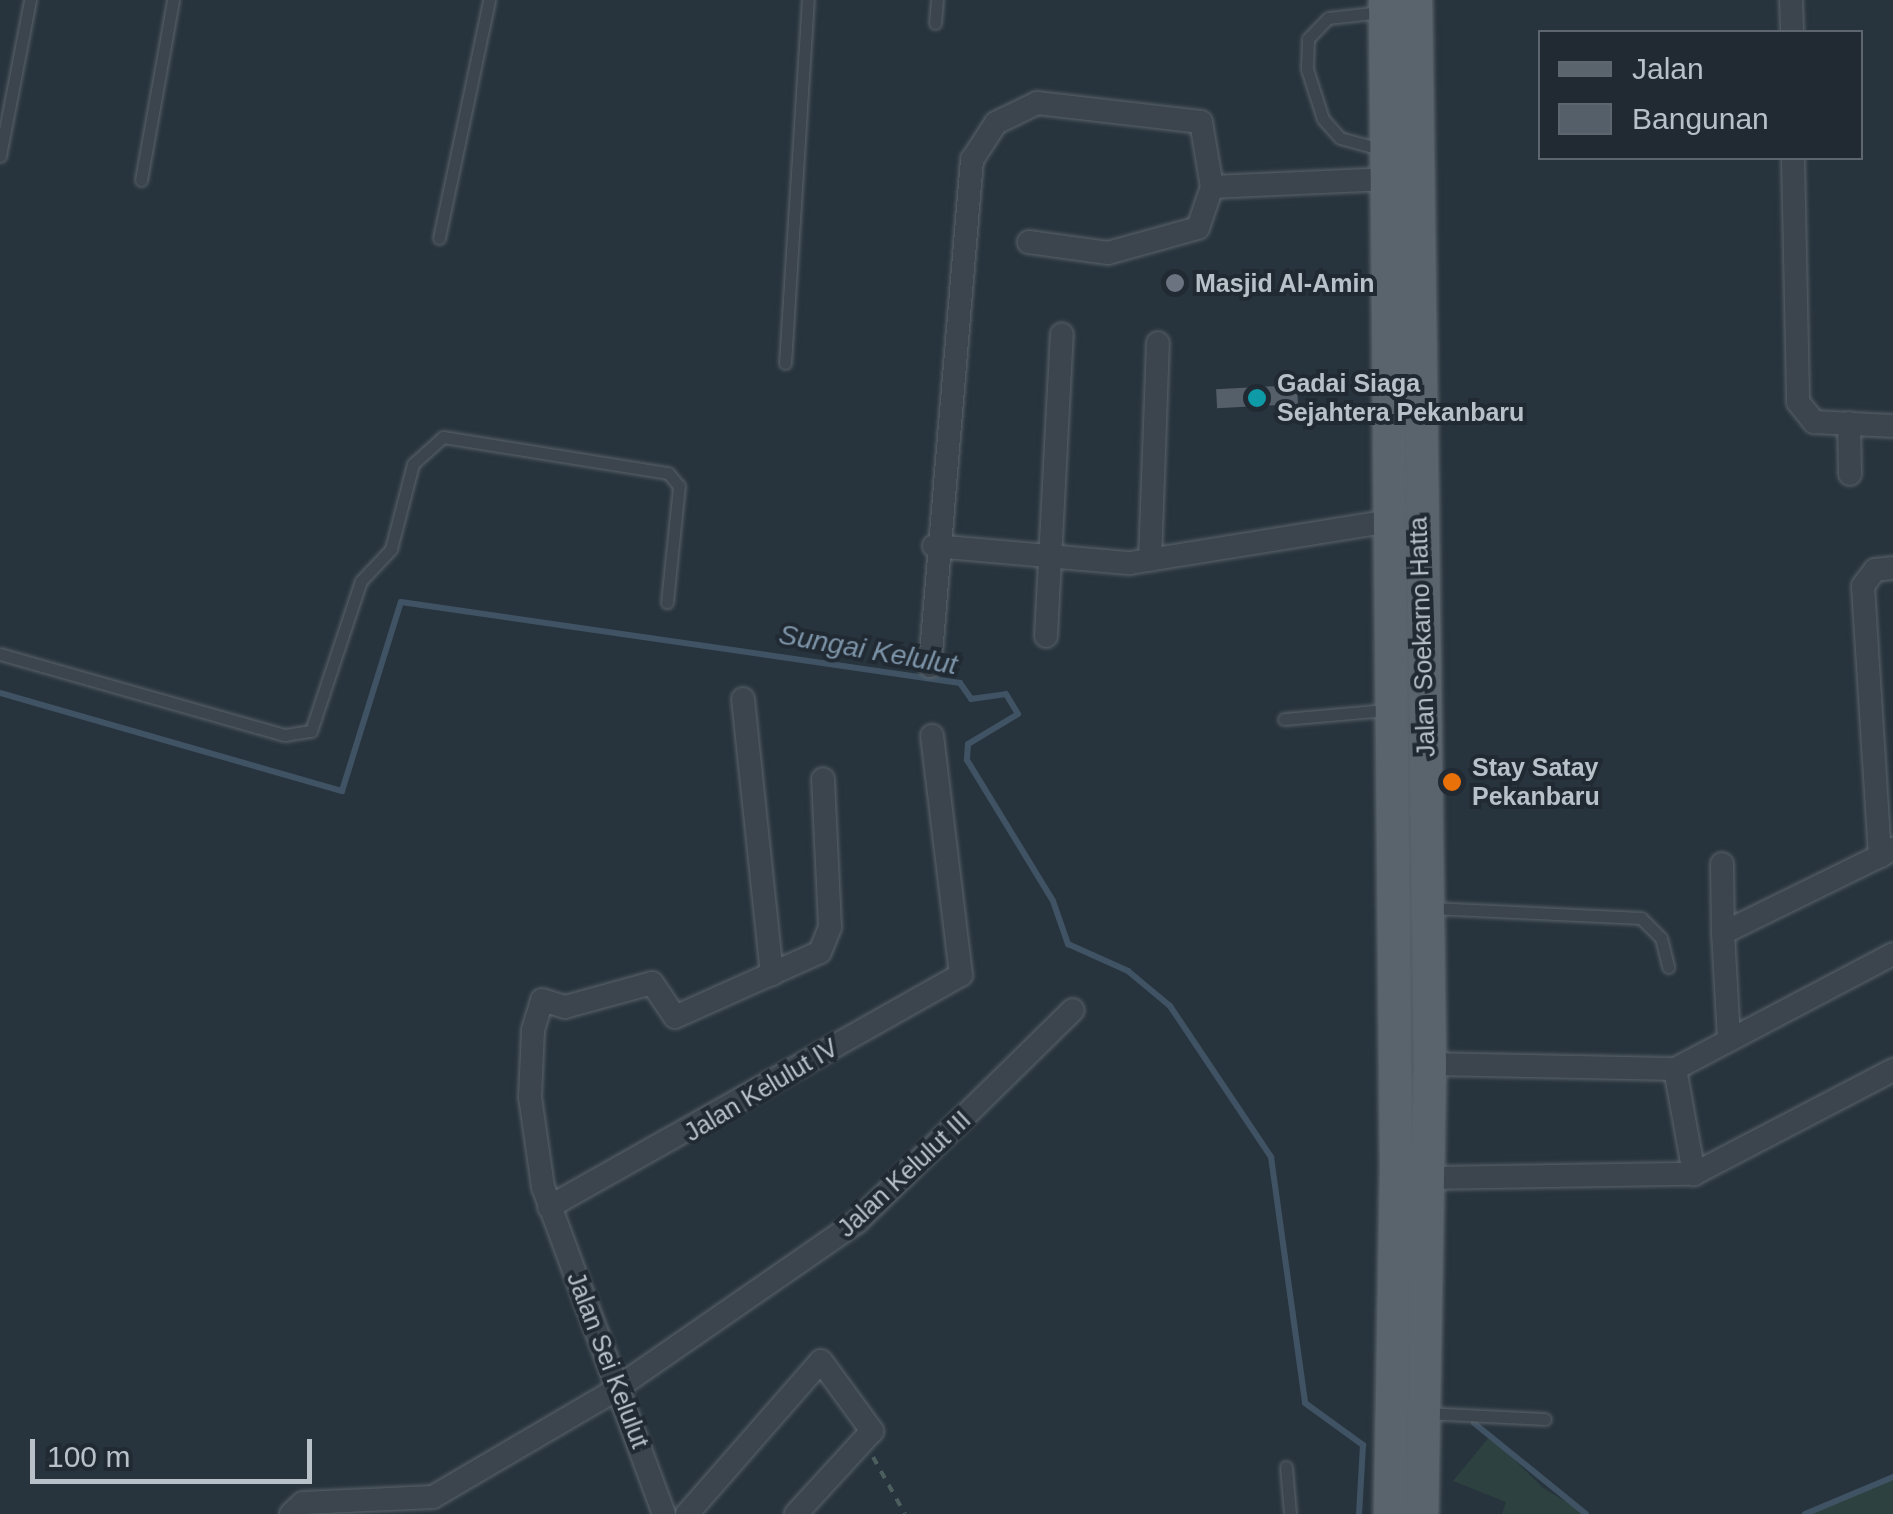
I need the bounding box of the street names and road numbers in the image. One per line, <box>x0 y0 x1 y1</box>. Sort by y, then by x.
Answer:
street label: Jalan Soekarno Hatta <box>1403 516 1441 758</box>
street label: Jalan Kelulut IV <box>679 1032 843 1148</box>
street label: Jalan Kelulut III <box>831 1105 977 1243</box>
street label: Jalan Sei Kelulut <box>561 1268 655 1452</box>

